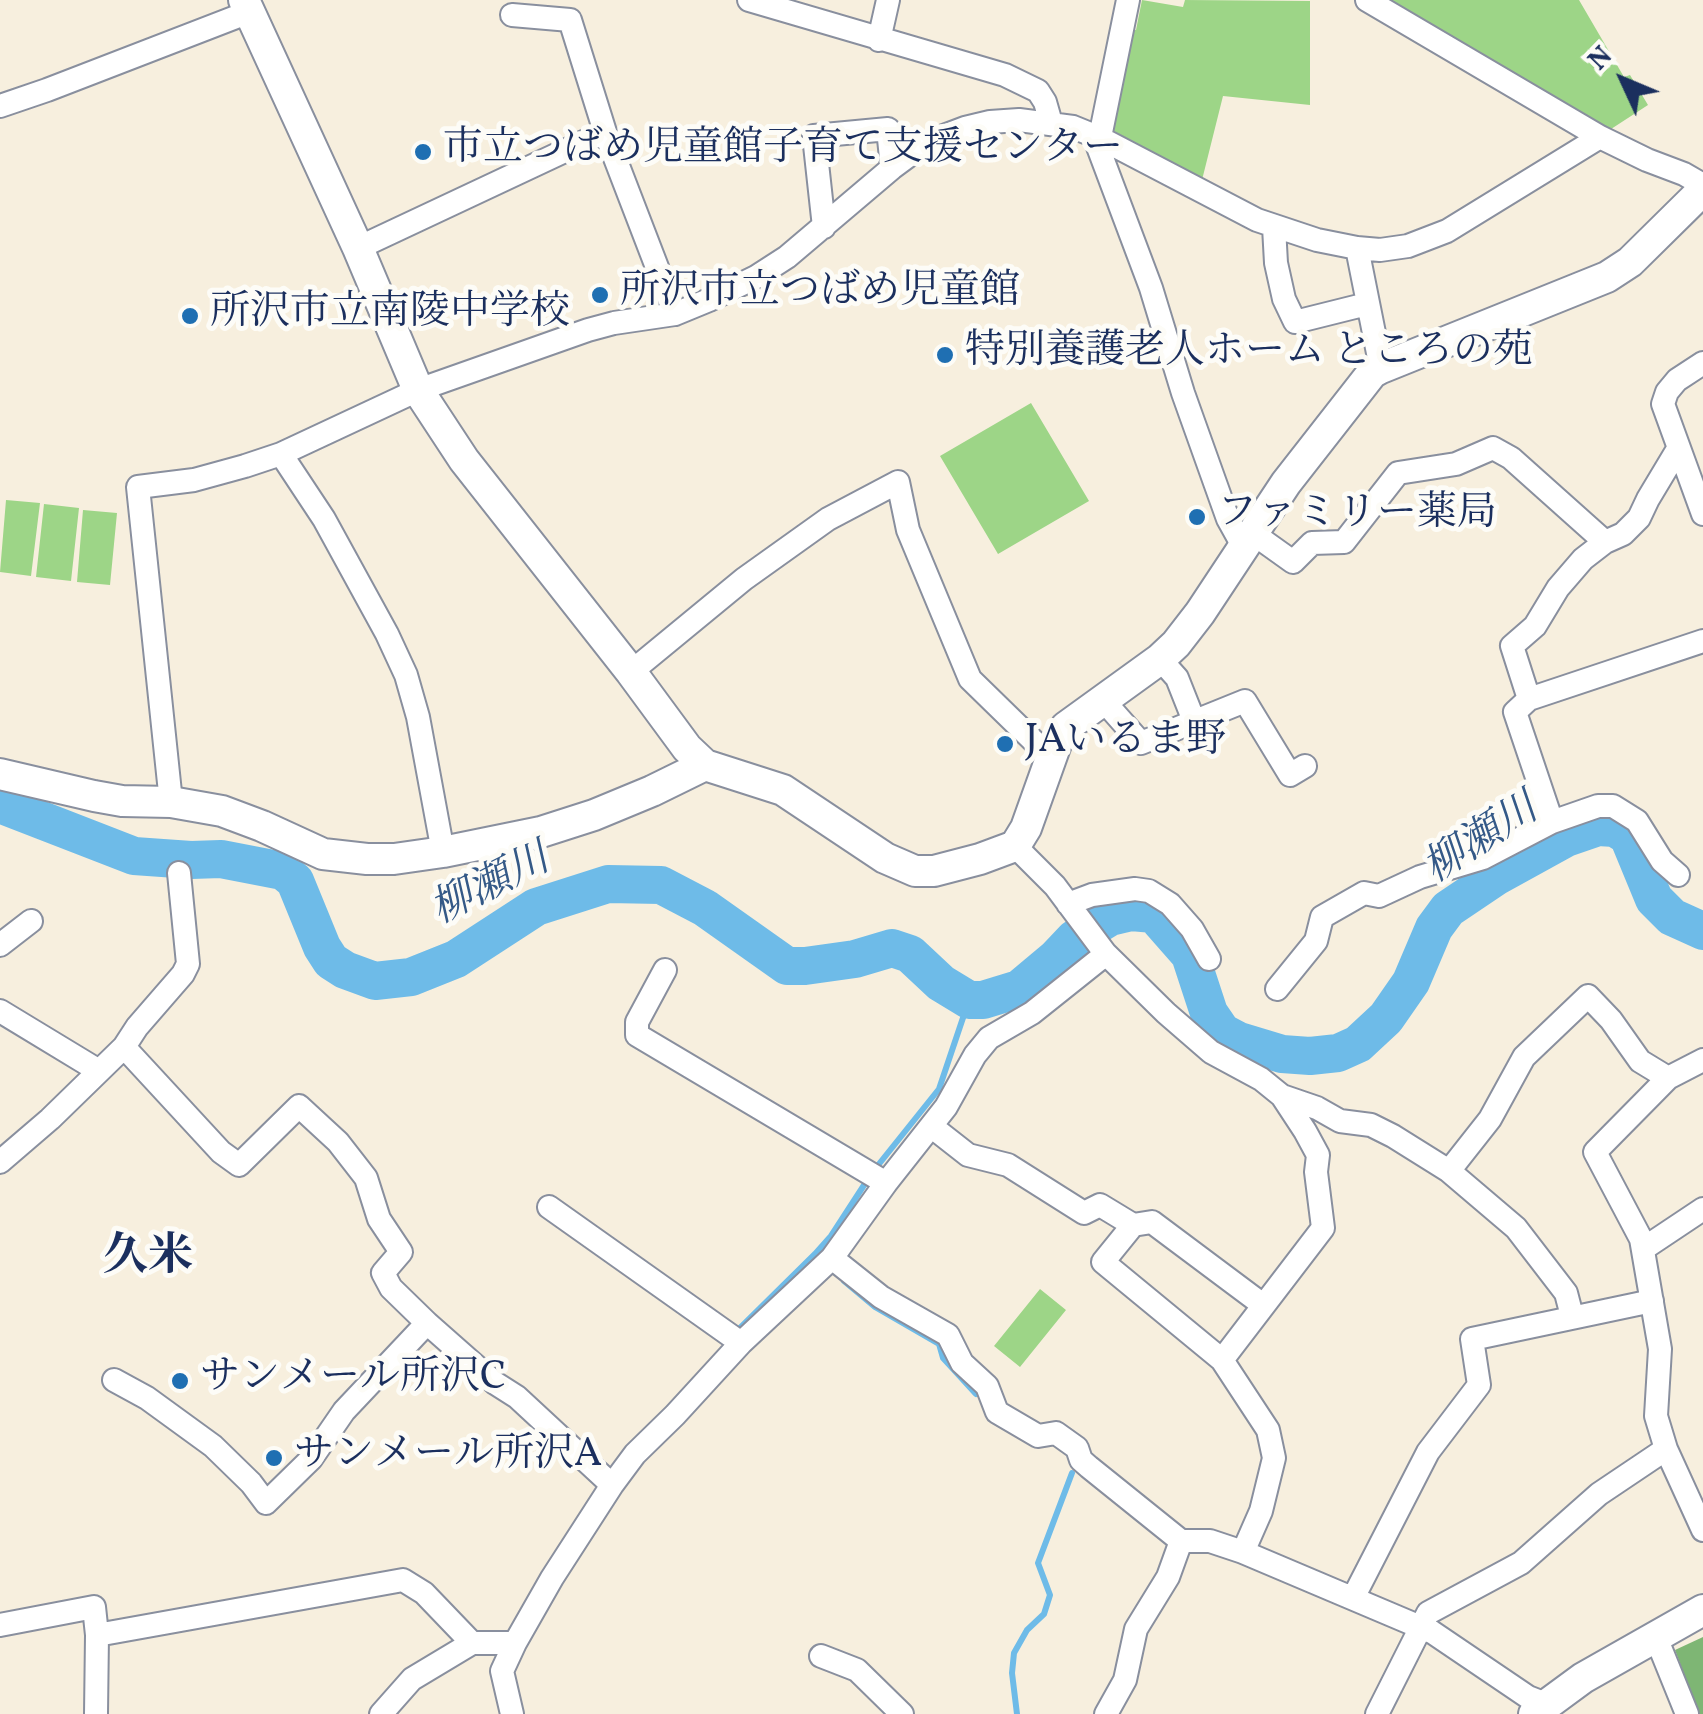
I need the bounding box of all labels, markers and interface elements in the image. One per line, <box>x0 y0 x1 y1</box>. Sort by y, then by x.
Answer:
north arrow <box>1573 30 1673 130</box>
text: N <box>1580 38 1622 80</box>
place label: 市立つばめ児童館子育て支援センター <box>443 128 1123 176</box>
marker: 市立つばめ児童館子育て支援センター <box>412 141 434 163</box>
place label: 所沢市立つばめ児童館 <box>620 271 1020 319</box>
marker: 所沢市立つばめ児童館 <box>589 284 611 306</box>
place label: 所沢市立南陵中学校 <box>210 292 570 340</box>
marker: 所沢市立南陵中学校 <box>179 305 201 327</box>
place label: 特別養護老人ホーム ところの苑 <box>965 331 1533 379</box>
marker: 特別養護老人ホーム ところの苑 <box>934 344 956 366</box>
place label: ファミリー薬局 <box>1217 493 1497 541</box>
marker: ファミリー薬局 <box>1186 506 1208 528</box>
place label: JAいるま野 <box>1025 720 1226 768</box>
marker: JAいるま野 <box>994 733 1016 755</box>
water label: 柳瀬川 <box>1416 787 1550 897</box>
water label: 柳瀬川 <box>424 837 560 939</box>
district label: 久米 <box>103 1234 193 1288</box>
place label: サンメール所沢C <box>200 1357 506 1405</box>
marker: サンメール所沢C <box>169 1370 191 1392</box>
place label: サンメール所沢A <box>294 1434 602 1482</box>
marker: サンメール所沢A <box>263 1447 285 1469</box>

